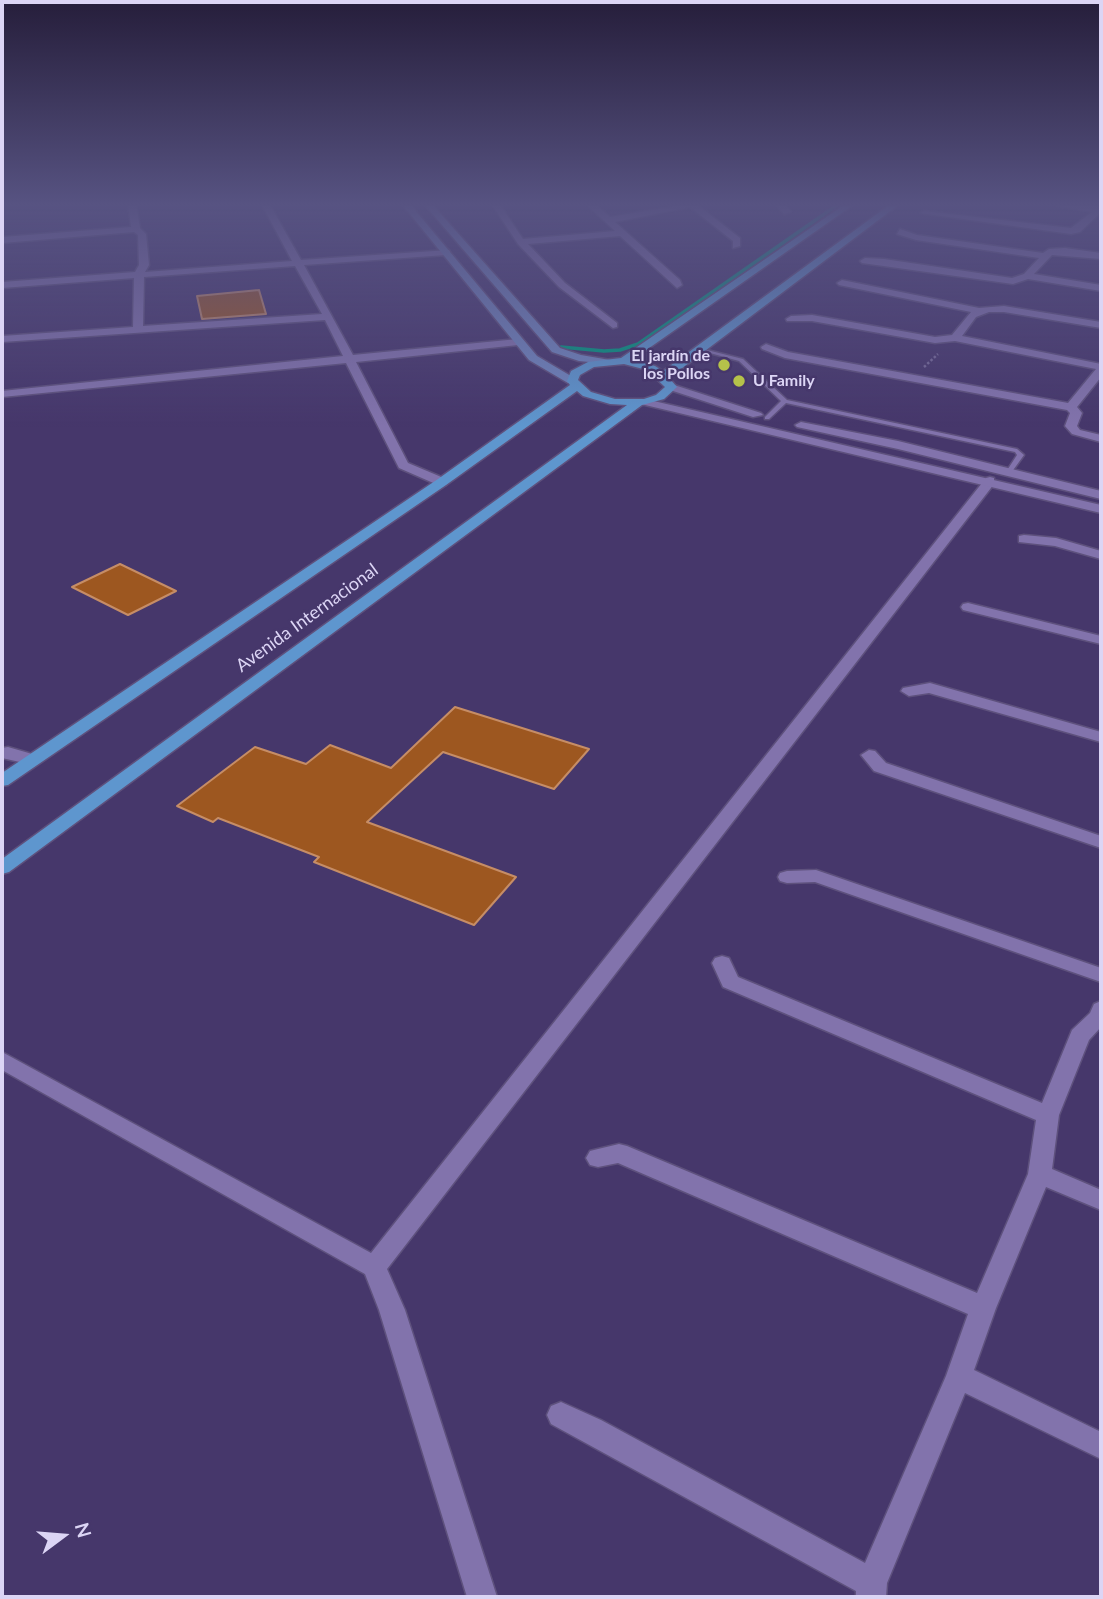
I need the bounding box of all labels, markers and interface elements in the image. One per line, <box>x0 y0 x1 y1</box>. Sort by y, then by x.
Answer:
place label: El jardín de los Pollos <box>631 346 710 384</box>
marker: El jardín de los Pollos <box>716 357 732 373</box>
place label: U Family <box>753 371 815 391</box>
marker: U Family <box>731 373 747 389</box>
street label: Avenida Internacional <box>232 559 382 677</box>
north arrow <box>28 1501 98 1571</box>
text: N <box>71 1520 97 1540</box>

